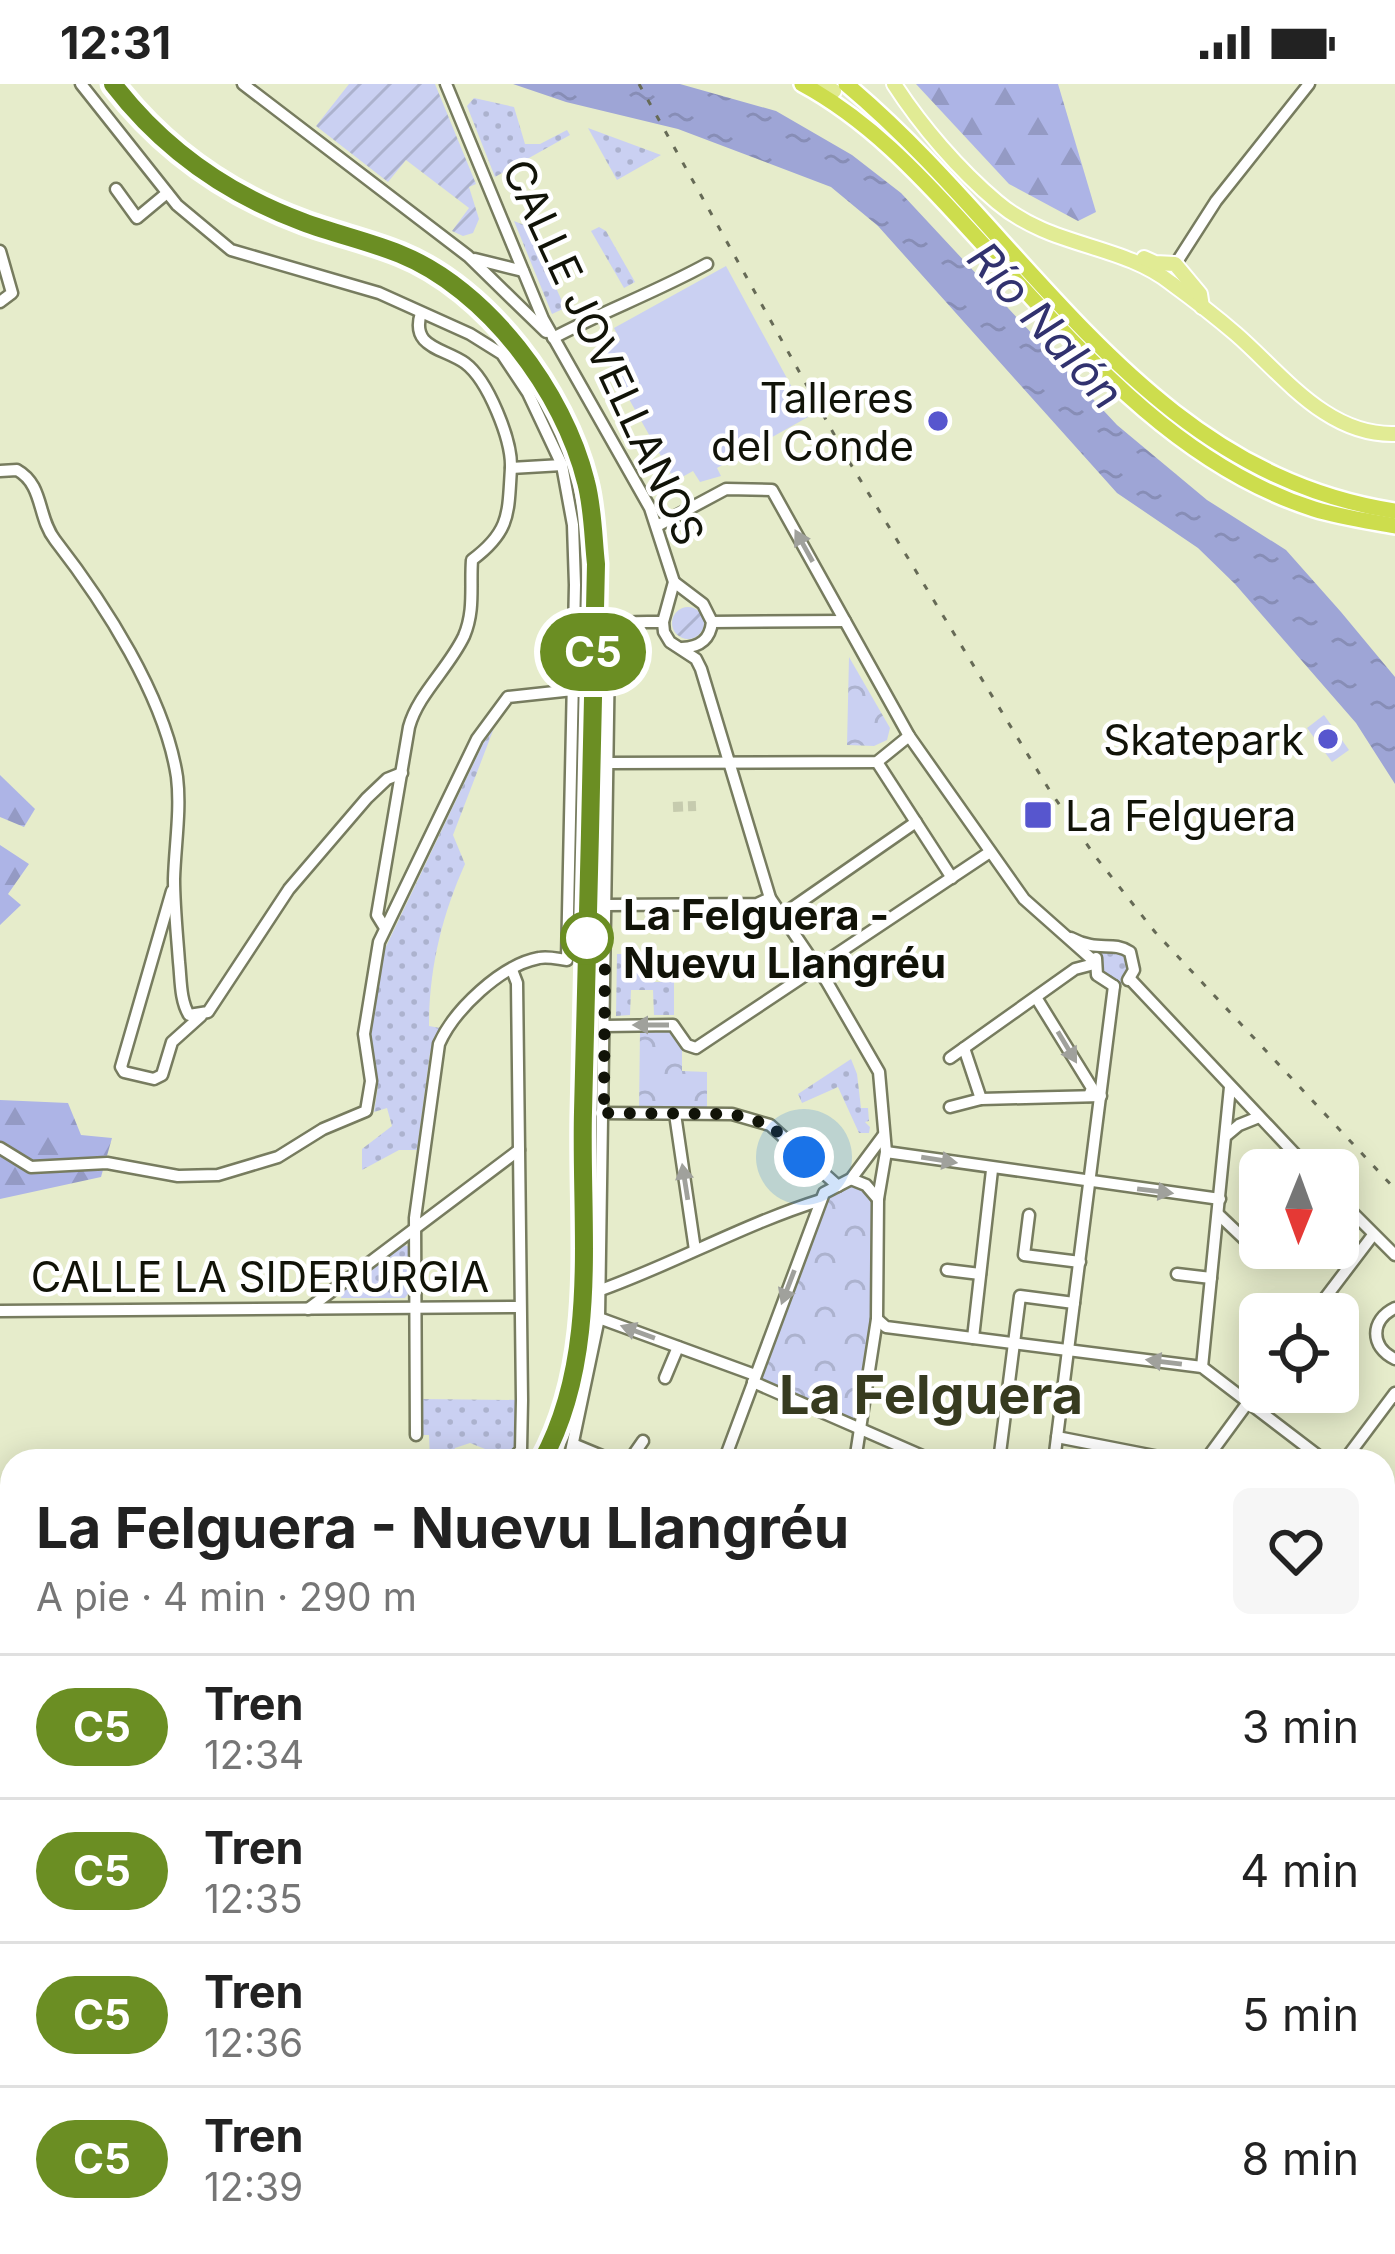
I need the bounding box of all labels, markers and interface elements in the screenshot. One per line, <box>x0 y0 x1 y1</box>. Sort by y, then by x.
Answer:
text: 12:31 <box>60 15 171 70</box>
street label: CALLE JOVELLANOS <box>492 151 716 553</box>
water label: Río Nalón <box>957 230 1135 420</box>
place label: Talleres del Conde <box>711 372 914 471</box>
marker: Talleres del Conde <box>925 408 951 434</box>
one-way arrow <box>794 528 815 563</box>
line badge: C5 <box>539 613 647 691</box>
text: C5 <box>564 626 622 677</box>
place label: Skatepark <box>1103 714 1304 765</box>
marker: Skatepark <box>1315 726 1341 752</box>
place label: La Felguera <box>1065 790 1296 841</box>
marker: La Felguera <box>1022 799 1054 831</box>
place label: La Felguera - Nuevu Llangréu <box>623 889 946 988</box>
marker: La Felguera - Nuevu Llangréu <box>562 913 612 963</box>
one-way arrow <box>631 1015 669 1035</box>
one-way arrow <box>1056 1030 1077 1064</box>
your location <box>774 1127 834 1187</box>
north arrow <box>1239 1149 1359 1269</box>
map controls <box>1239 1149 1359 1413</box>
one-way arrow <box>921 1151 958 1170</box>
one-way arrow <box>675 1162 694 1200</box>
one-way arrow <box>1137 1181 1174 1200</box>
street label: CALLE LA SIDERURGIA <box>31 1251 489 1302</box>
one-way arrow <box>778 1270 797 1306</box>
button: locate <box>1239 1293 1359 1413</box>
one-way arrow <box>619 1322 655 1341</box>
one-way arrow <box>1145 1353 1182 1372</box>
district label: La Felguera <box>779 1362 1083 1427</box>
button: heart <box>1233 1488 1359 1614</box>
text: La Felguera - Nuevu Llangréu <box>36 1493 849 1562</box>
text: A pie · 4 min · 290 m <box>36 1573 417 1620</box>
text: Tren <box>204 1676 304 1731</box>
text: 3 min <box>1242 1699 1359 1754</box>
text: C5 <box>73 1701 131 1752</box>
text: 12:34 <box>204 1731 304 1778</box>
text: Tren <box>204 1820 304 1875</box>
text: 4 min <box>1240 1843 1359 1898</box>
text: C5 <box>73 1845 131 1896</box>
text: 12:35 <box>204 1875 303 1922</box>
text: Tren <box>204 1964 304 2019</box>
text: 5 min <box>1242 1987 1359 2042</box>
text: C5 <box>73 1989 131 2040</box>
text: 12:36 <box>204 2019 303 2066</box>
text: Tren <box>204 2108 304 2163</box>
text: 8 min <box>1242 2131 1359 2186</box>
text: C5 <box>73 2133 131 2184</box>
text: 12:39 <box>204 2163 303 2210</box>

